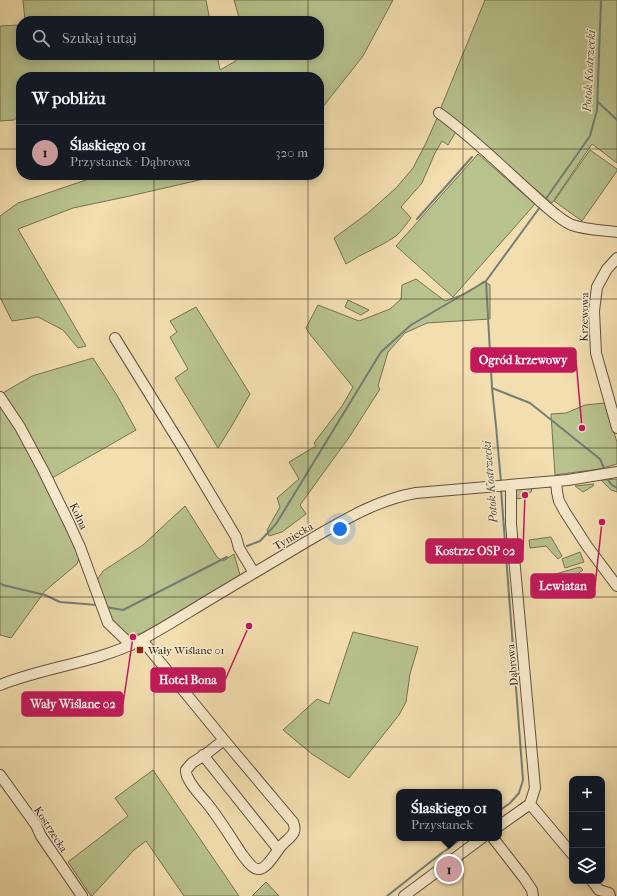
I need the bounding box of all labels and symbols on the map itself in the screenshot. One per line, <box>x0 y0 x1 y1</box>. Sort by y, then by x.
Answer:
water label: Potok Kostrzecki <box>580 28 598 113</box>
street label: Krzewowa <box>578 291 591 342</box>
callout: Ogród krzewowy <box>471 348 576 372</box>
text: Ogród krzewowy <box>479 353 568 368</box>
water label: Potok Kostrzecki <box>479 439 501 525</box>
street label: Kolna <box>67 501 91 532</box>
street label: Tyniecka <box>271 519 316 553</box>
your location <box>330 519 350 539</box>
callout: Kostrze OSP 02 <box>426 539 523 563</box>
text: Kostrze OSP 02 <box>435 544 516 558</box>
callout: Lewiatan <box>531 574 595 598</box>
text: Lewiatan <box>539 579 588 593</box>
street label: Dąbrowa <box>504 642 521 687</box>
place label: Wały Wiślane 01 <box>147 644 224 657</box>
marker: Wały Wiślane 01 <box>135 645 145 655</box>
callout: Hotel Bona <box>151 668 225 692</box>
text: Hotel Bona <box>159 673 217 687</box>
callout: Wały Wiślane 02 <box>22 692 123 716</box>
text: Wały Wiślane 02 <box>29 697 116 712</box>
street label: Kostrzecka <box>31 804 71 855</box>
pin: 1 <box>436 854 462 884</box>

